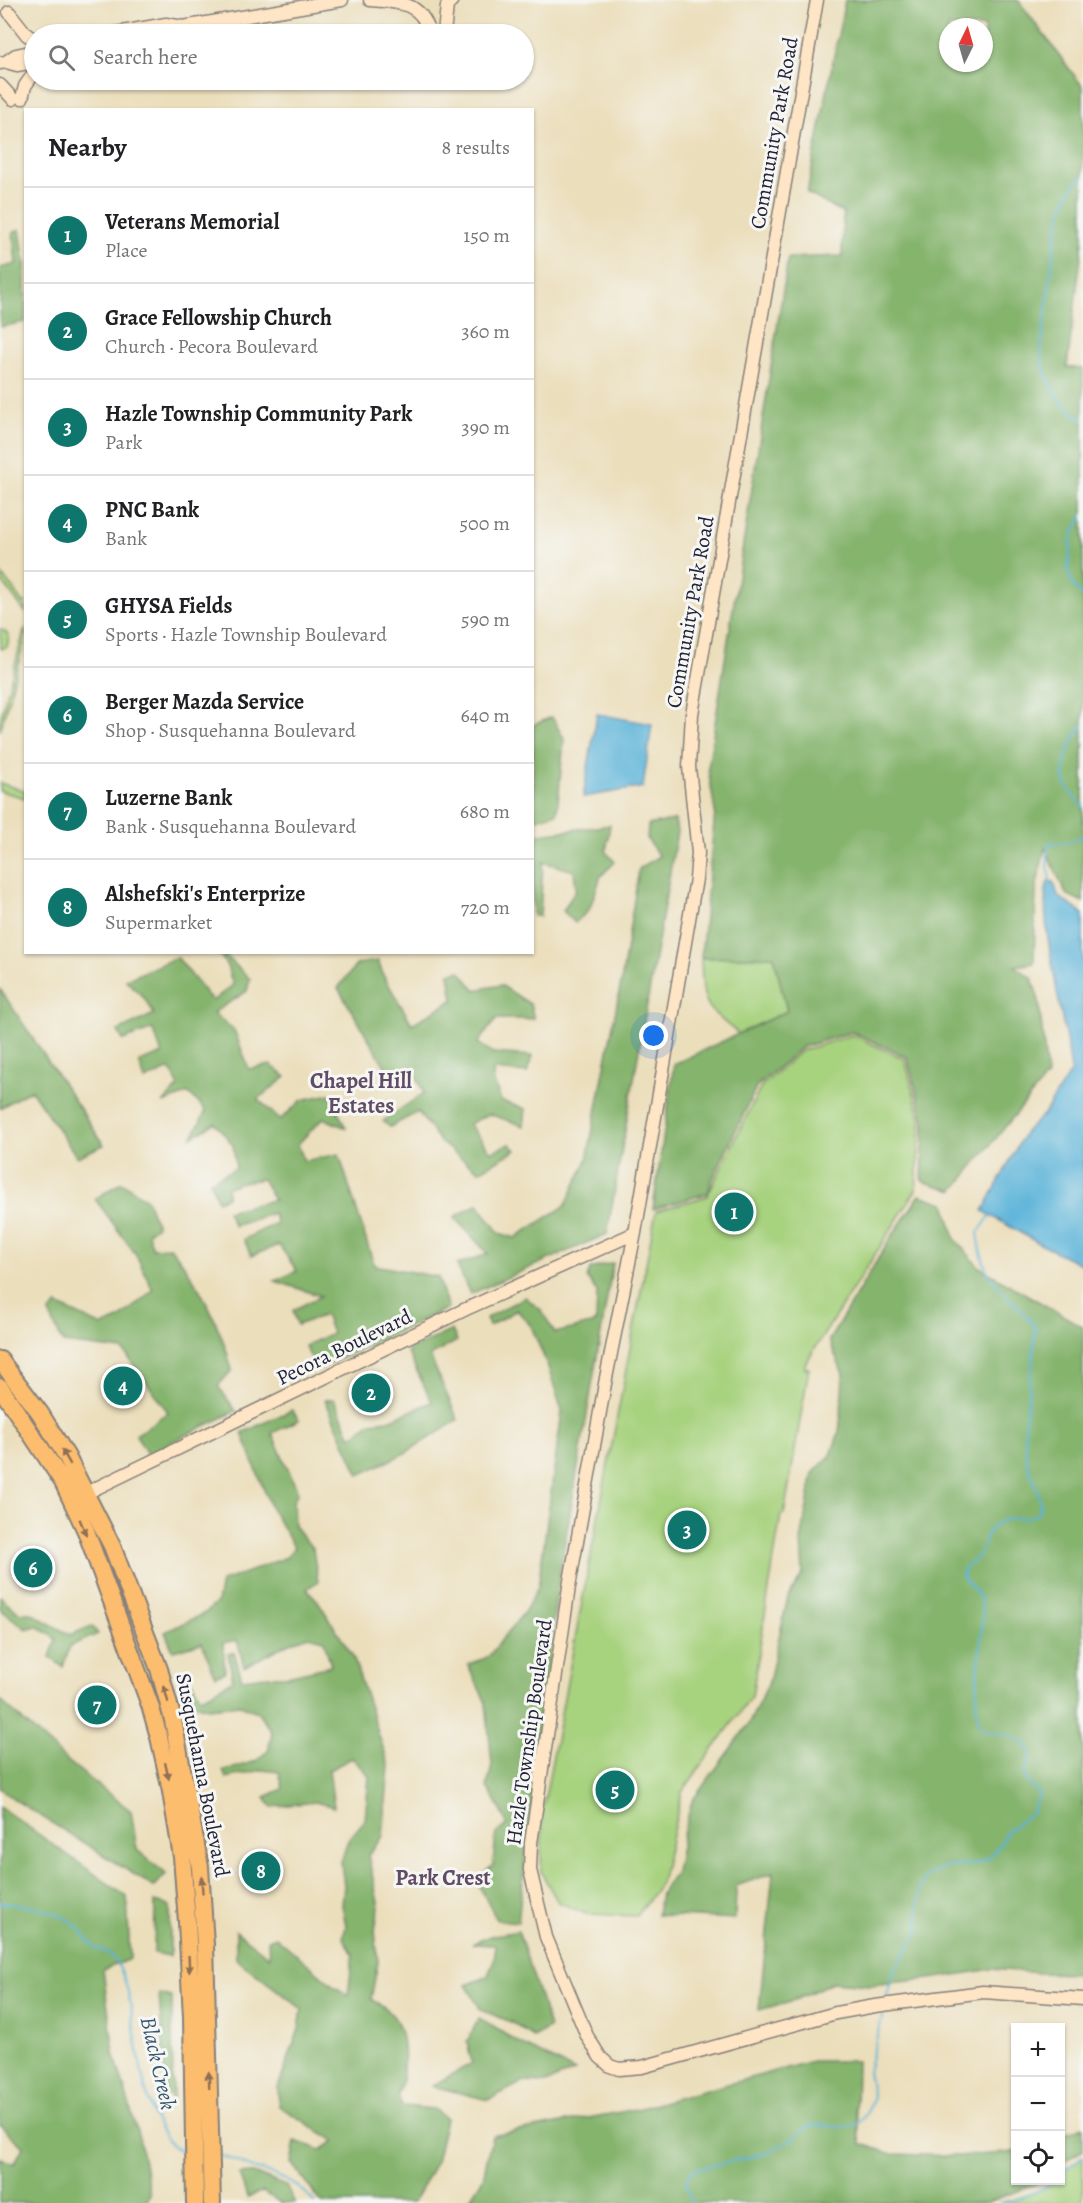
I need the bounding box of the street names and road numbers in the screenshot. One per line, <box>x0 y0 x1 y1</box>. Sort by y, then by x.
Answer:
street label: Community Park Road <box>743 34 805 231</box>
street label: Community Park Road <box>659 513 721 710</box>
street label: Pecora Boulevard <box>272 1302 417 1392</box>
street label: Hazle Township Boulevard <box>499 1617 559 1847</box>
street label: Susquehanna Boulevard <box>169 1671 237 1880</box>

